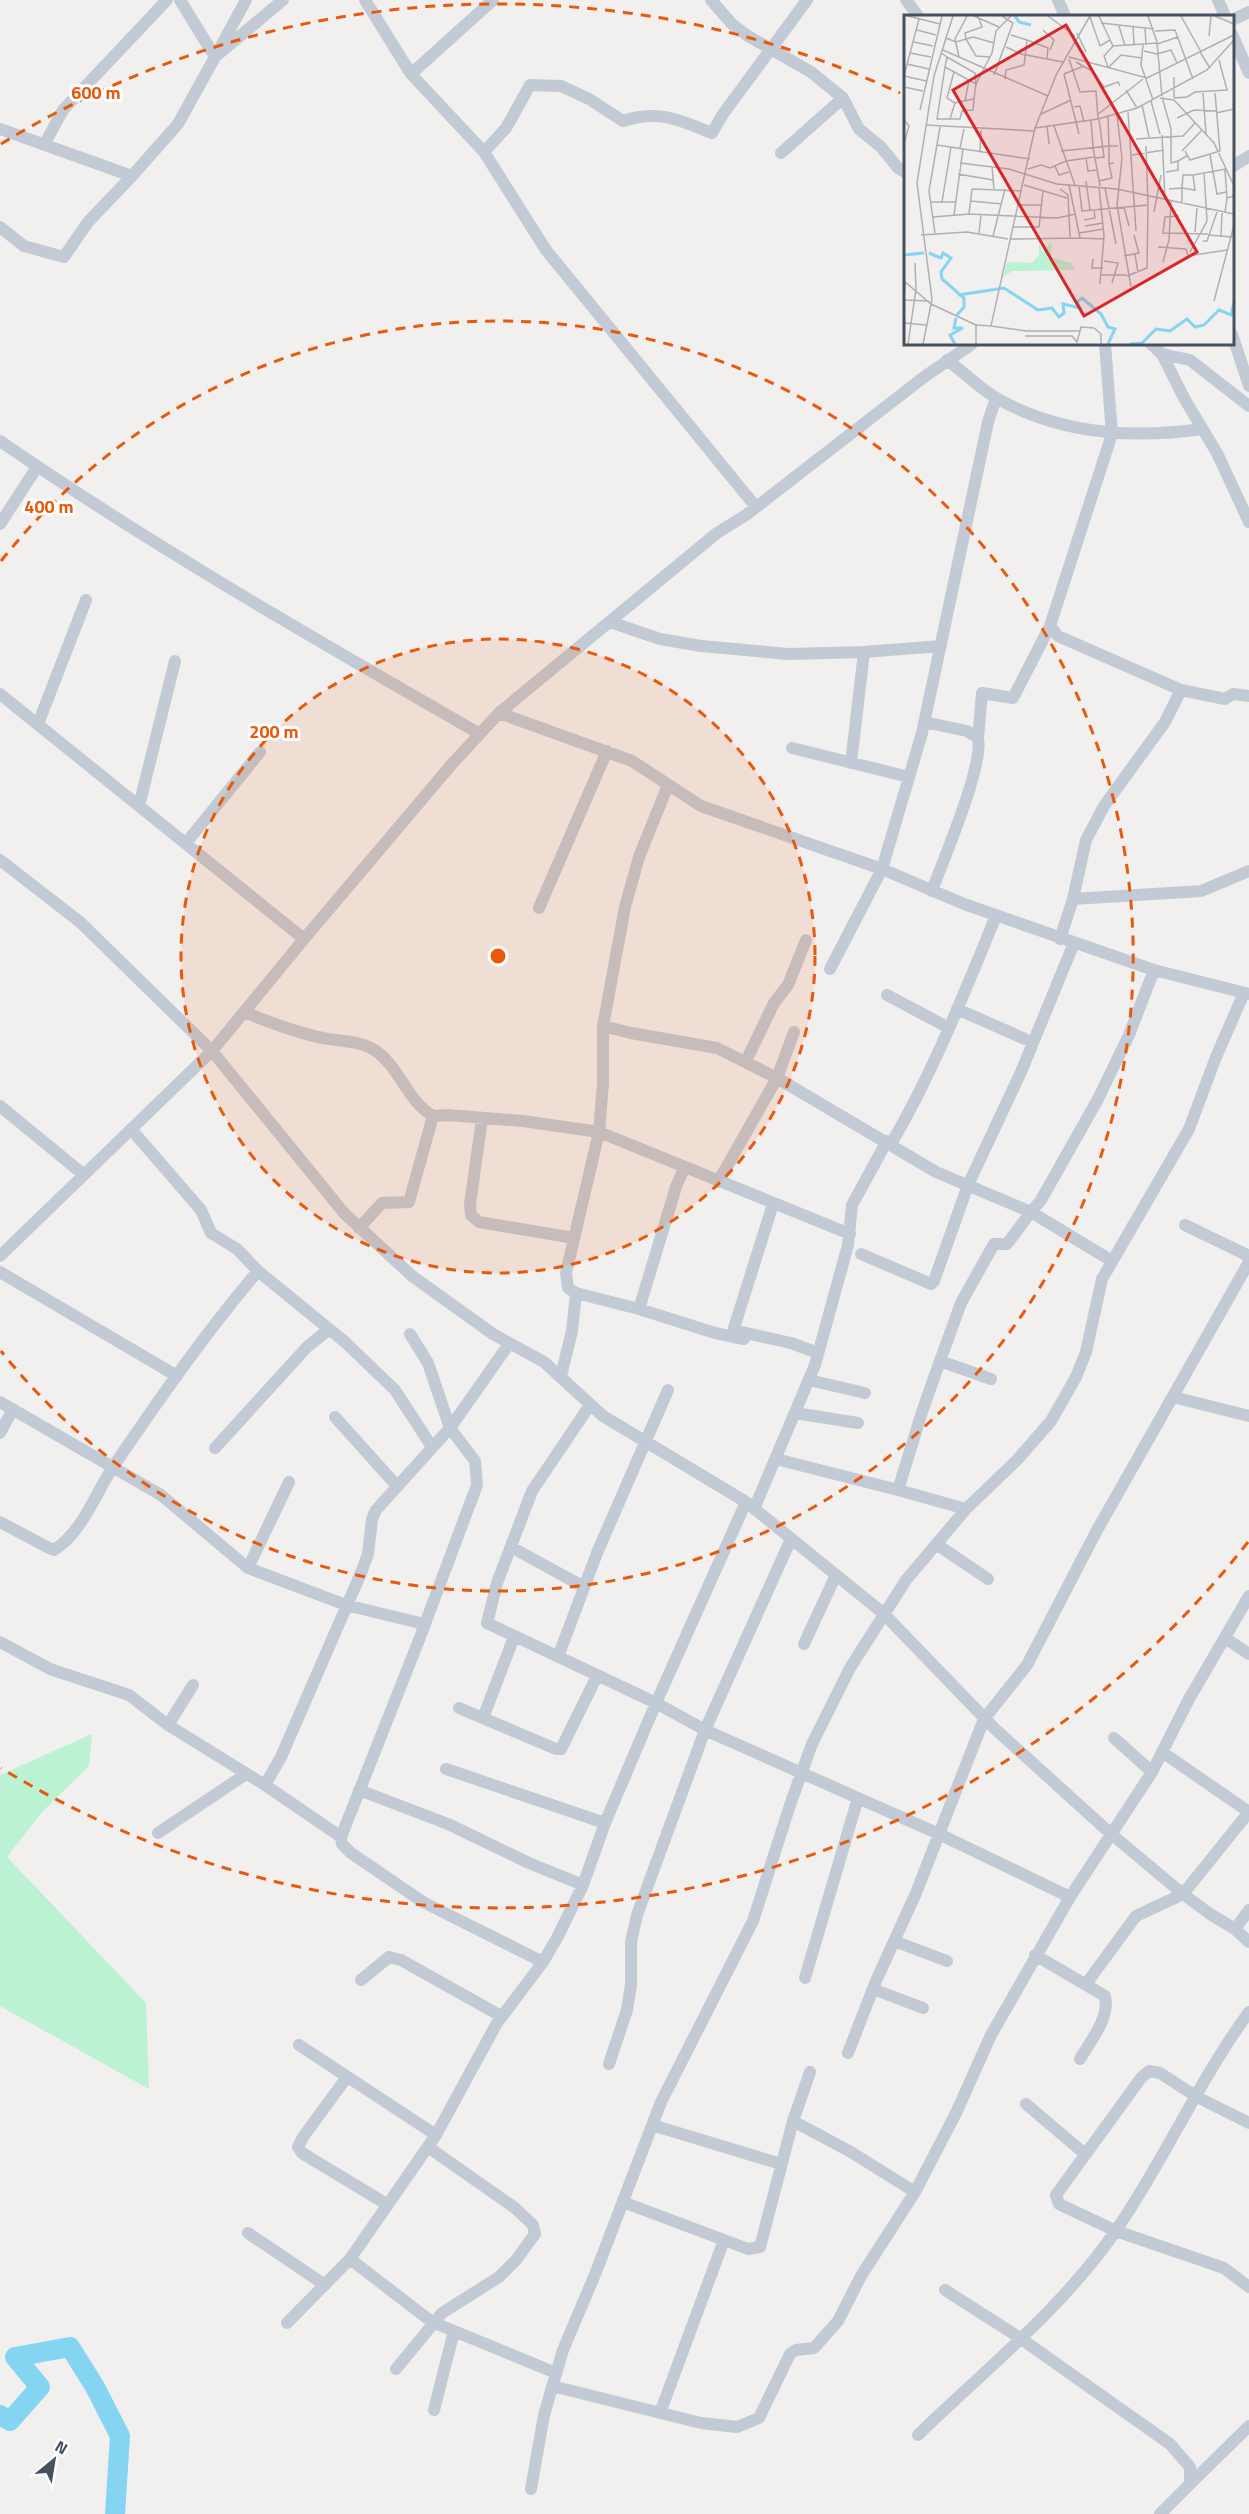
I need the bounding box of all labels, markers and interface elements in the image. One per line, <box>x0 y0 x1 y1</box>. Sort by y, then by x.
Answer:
inset map <box>904 15 1234 345</box>
text: 600 m <box>71 79 121 106</box>
text: 400 m <box>24 493 74 520</box>
text: 200 m <box>249 718 299 745</box>
centre of rings <box>488 946 508 966</box>
north arrow <box>24 2430 84 2490</box>
text: N <box>51 2434 72 2460</box>

